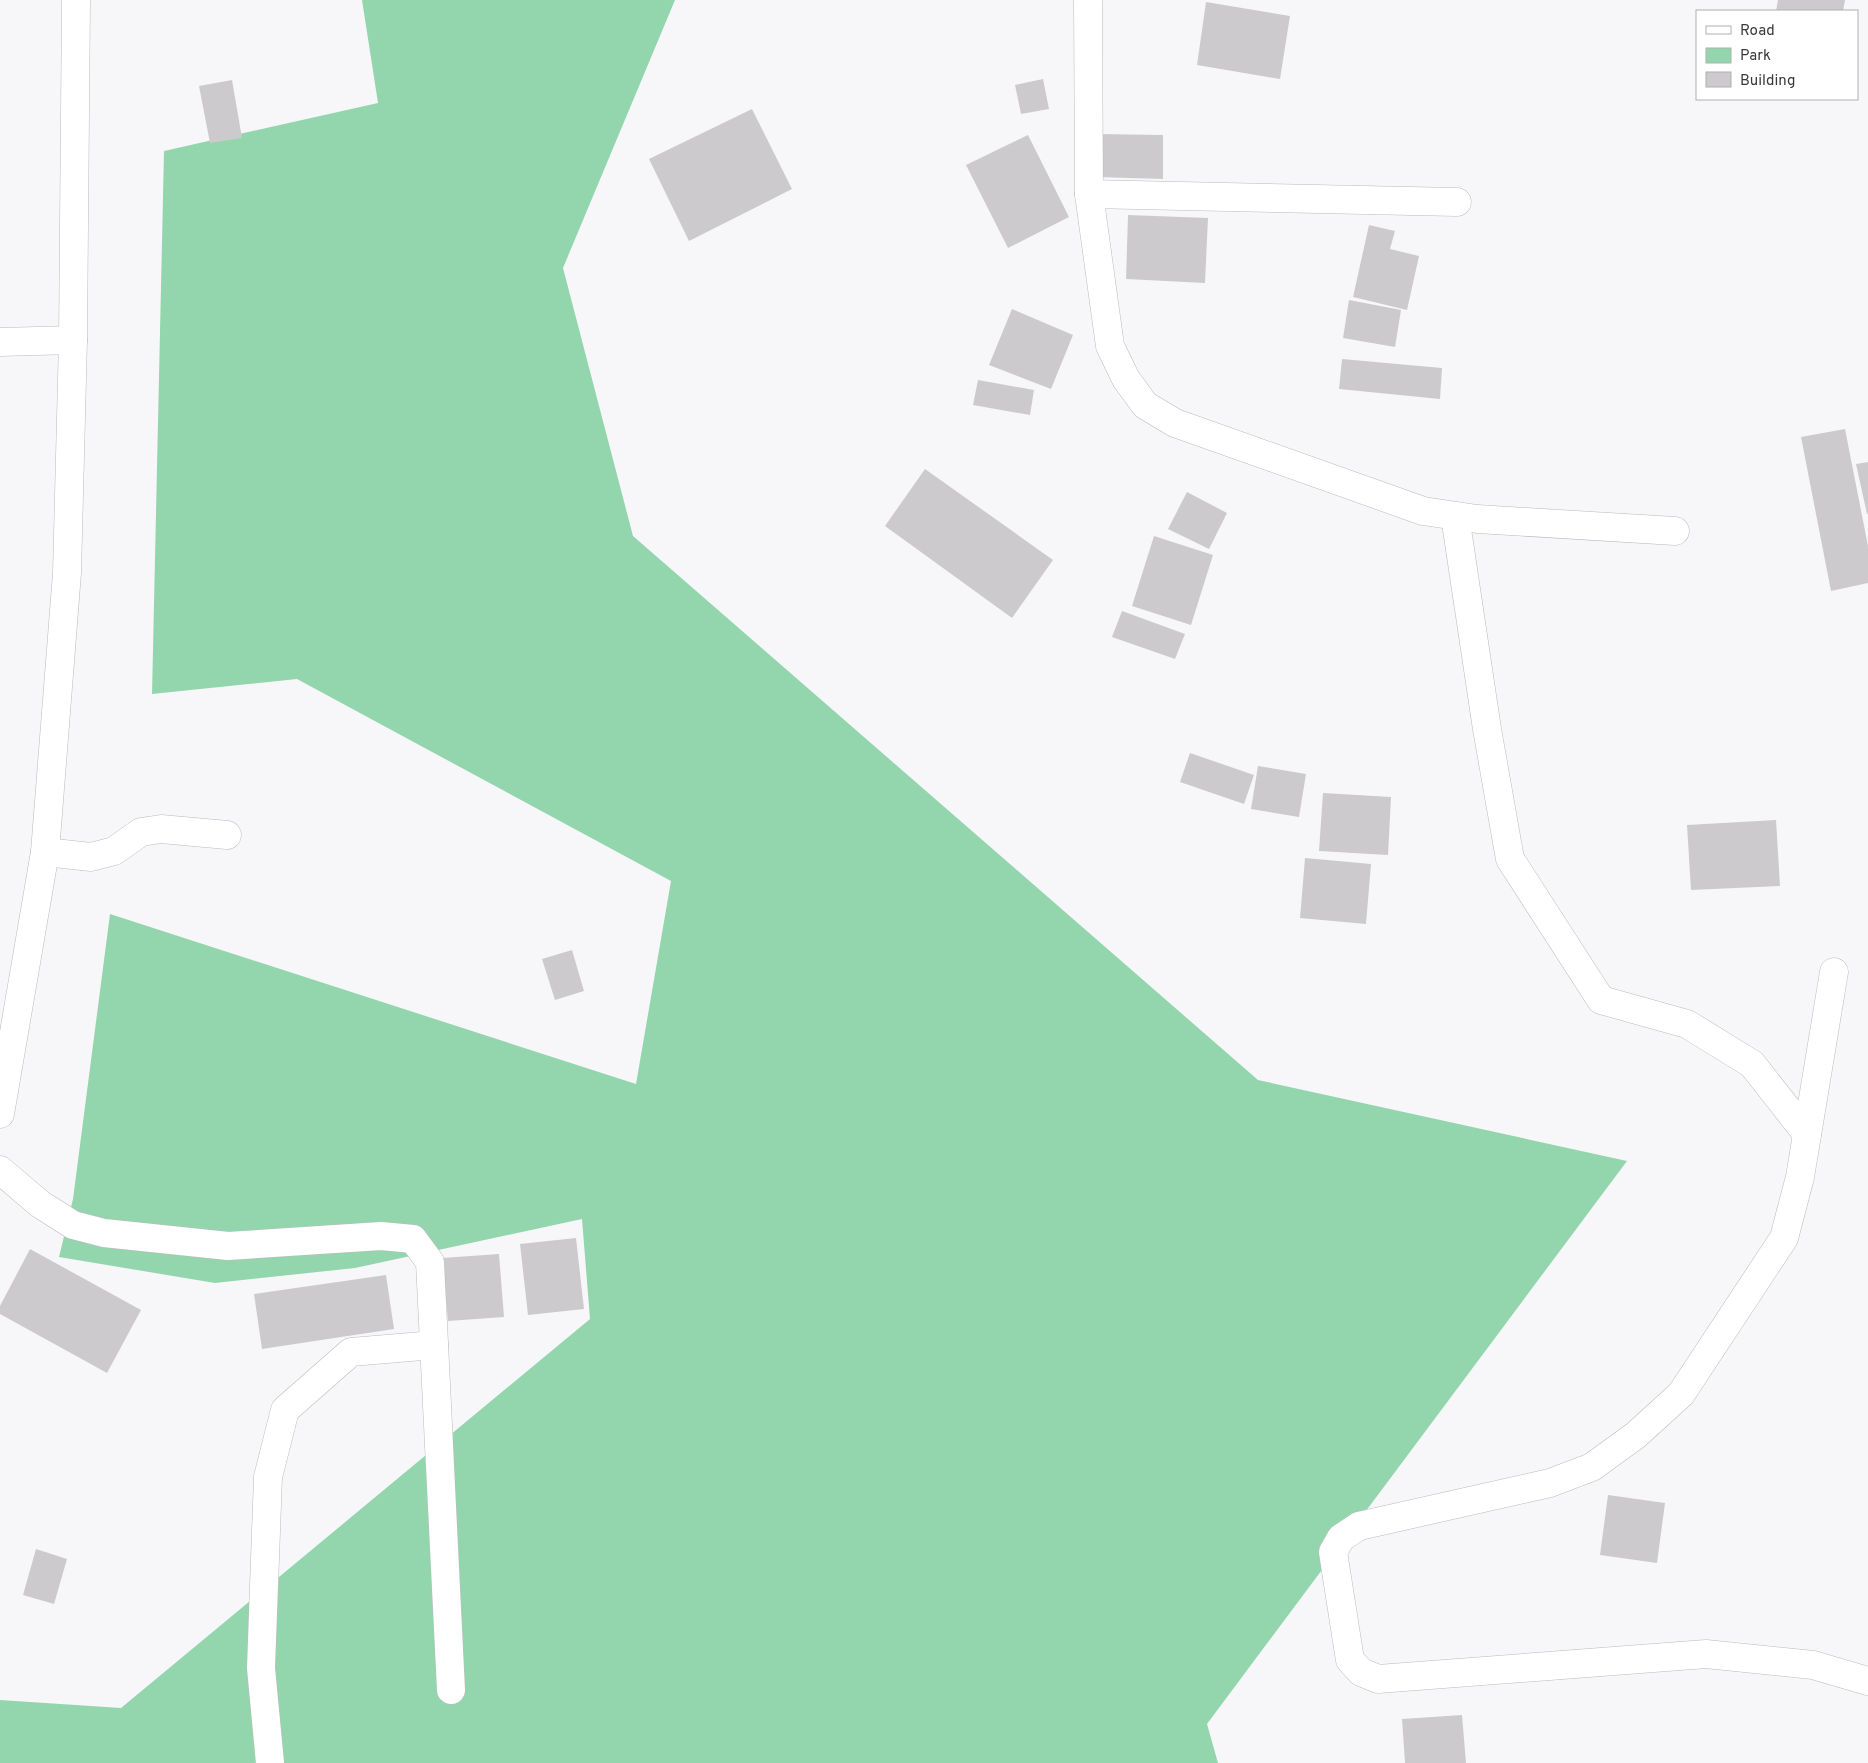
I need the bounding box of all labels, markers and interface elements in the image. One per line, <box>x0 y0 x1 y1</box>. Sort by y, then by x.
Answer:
legend <box>1696 10 1858 100</box>
text: Road <box>1740 22 1775 41</box>
text: Park <box>1740 47 1771 66</box>
text: Building <box>1740 72 1795 91</box>

